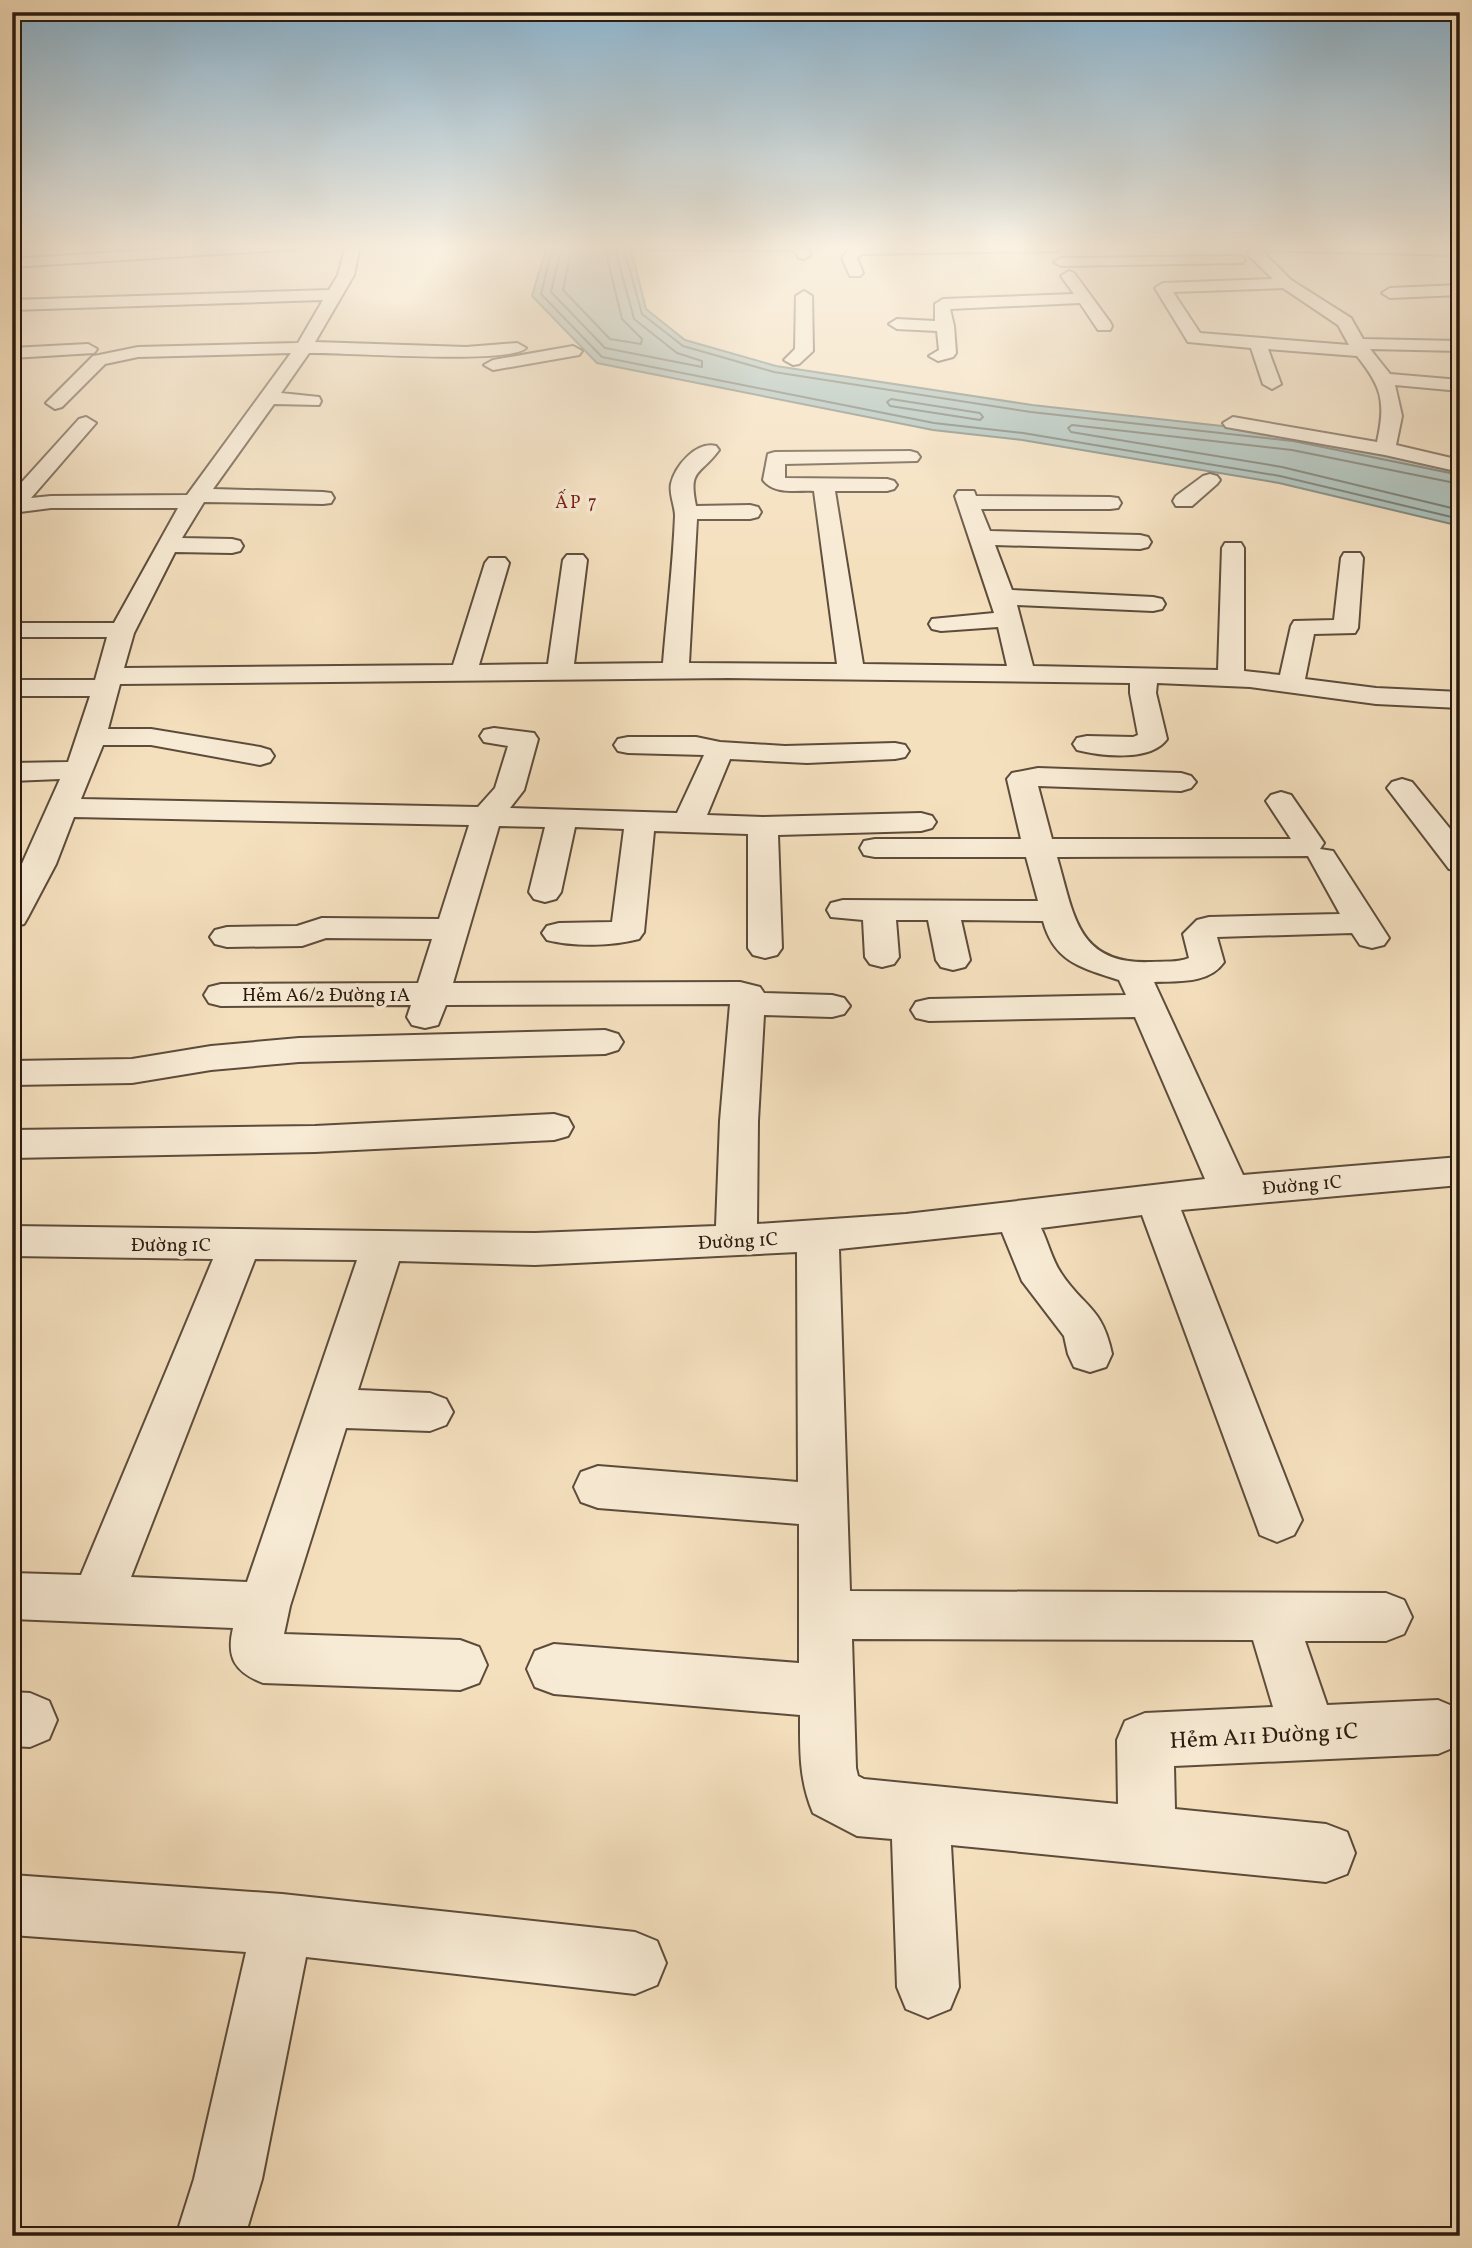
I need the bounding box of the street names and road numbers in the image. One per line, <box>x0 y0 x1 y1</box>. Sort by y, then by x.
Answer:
street label: Hẻm A6/2 Đường 1A <box>242 983 410 1009</box>
street label: Đường 1C <box>1261 1170 1343 1202</box>
street label: Đường 1C <box>697 1227 779 1257</box>
street label: Đường 1C <box>131 1233 211 1259</box>
street label: Hẻm A11 Đường 1C <box>1169 1716 1359 1758</box>

